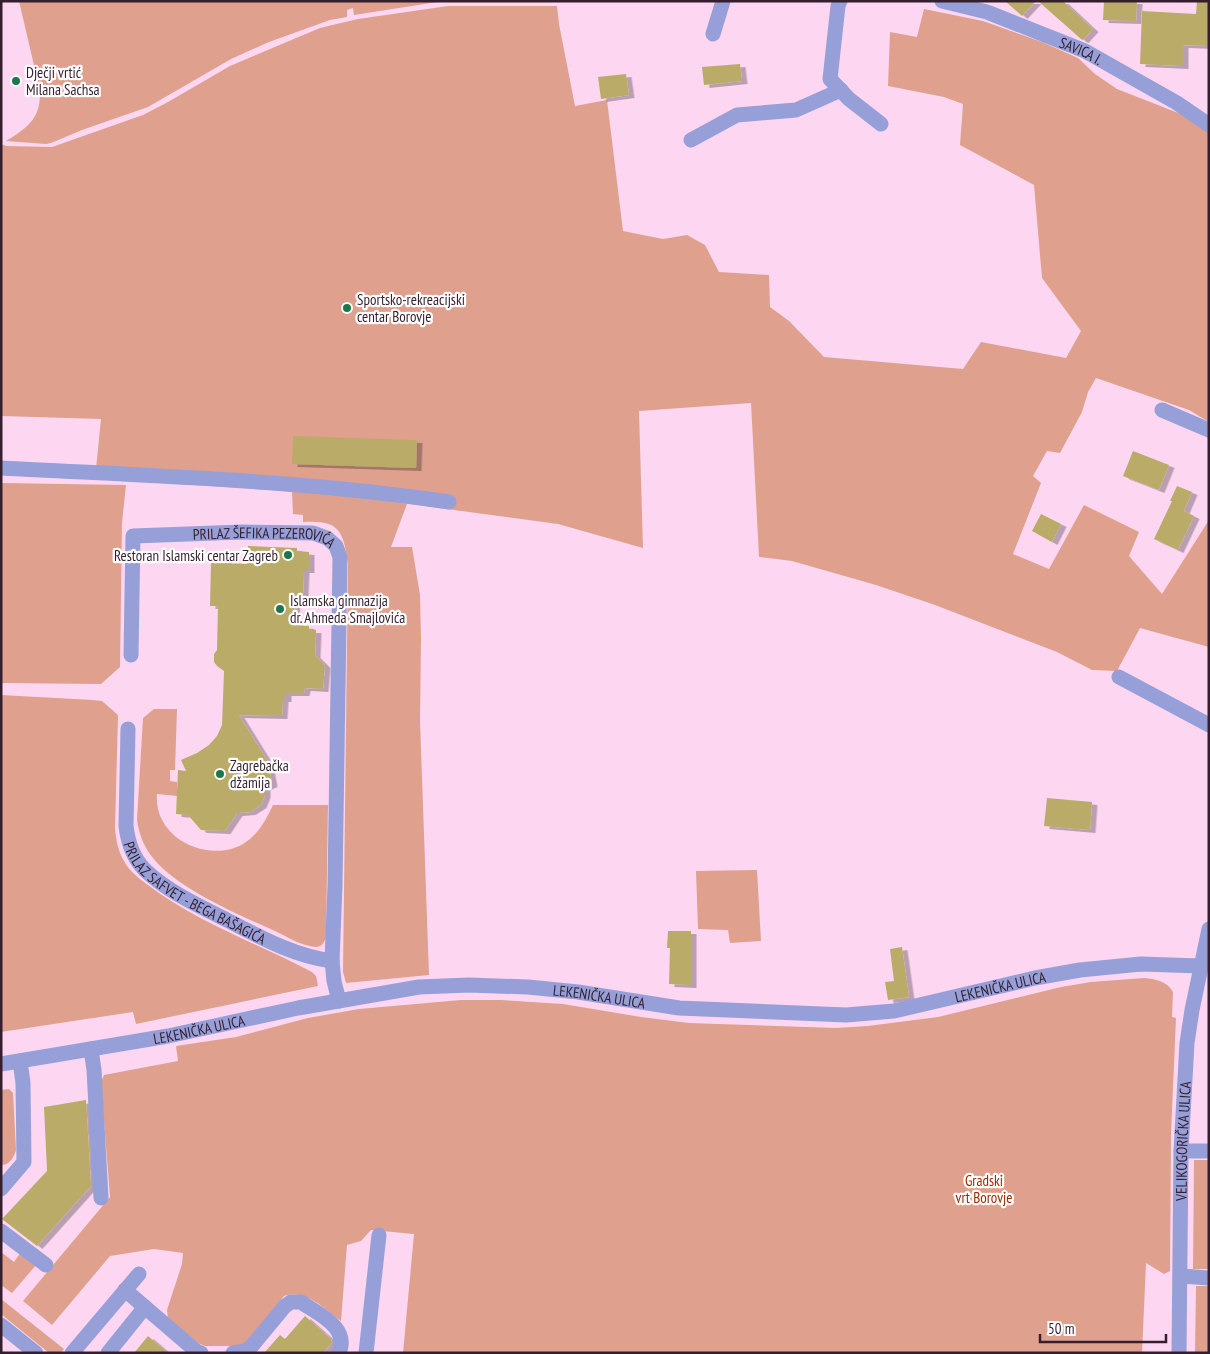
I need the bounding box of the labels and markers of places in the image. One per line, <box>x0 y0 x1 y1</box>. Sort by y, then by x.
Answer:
place label: Dječji vrtić Milana Sachsa <box>26 63 100 99</box>
marker: Dječji vrtić Milana Sachsa <box>10 75 22 87</box>
place label: Sportsko-rekreacijski centar Borovje <box>357 290 465 326</box>
marker: Sportsko-rekreacijski centar Borovje <box>341 302 353 314</box>
place label: Restoran Islamski centar Zagreb <box>114 546 278 565</box>
marker: Restoran Islamski centar Zagreb <box>282 549 294 561</box>
place label: Islamska gimnazija dr. Ahmeda Smajlovića <box>290 591 405 627</box>
marker: Islamska gimnazija dr. Ahmeda Smajlovića <box>274 603 286 615</box>
place label: Zagrebačka džamija <box>230 756 289 792</box>
marker: Zagrebačka džamija <box>214 768 226 780</box>

